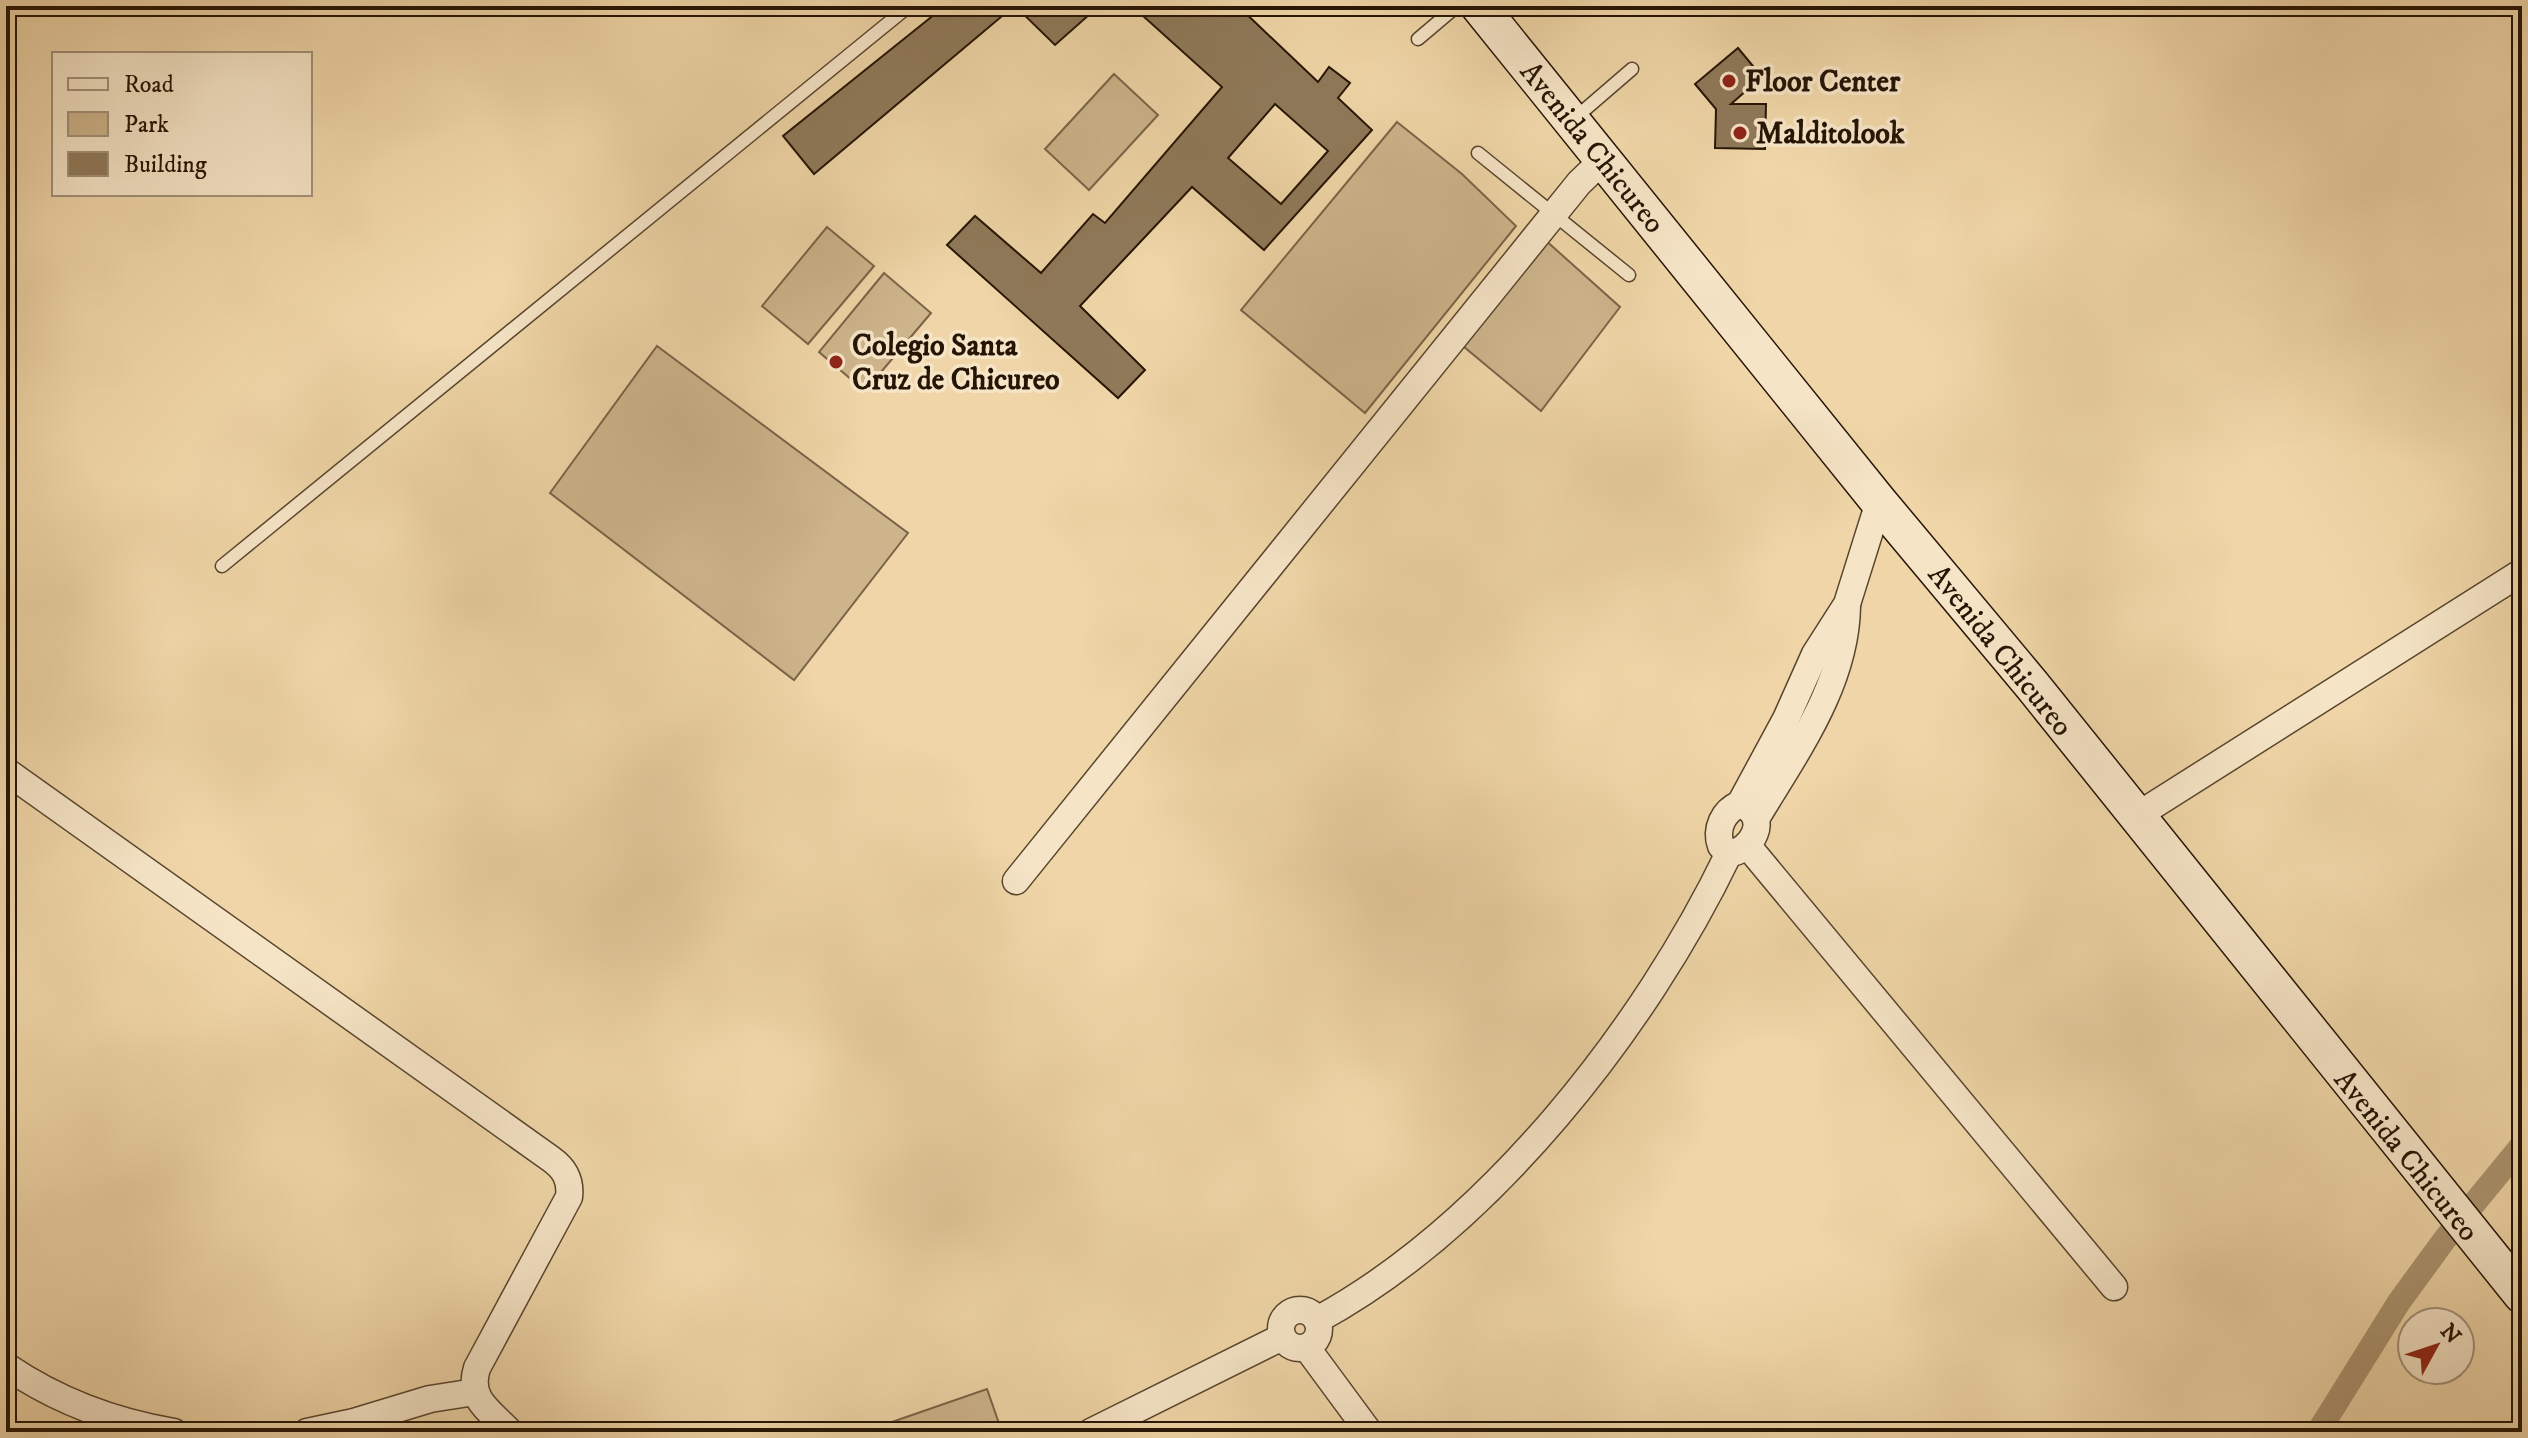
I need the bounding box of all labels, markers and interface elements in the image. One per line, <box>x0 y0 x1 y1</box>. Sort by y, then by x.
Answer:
legend <box>52 52 312 196</box>
street label: Avenida Chicureo <box>1511 54 1672 241</box>
place label: Floor Center <box>1745 64 1901 101</box>
text: Road <box>124 70 174 100</box>
marker: Floor Center <box>1720 72 1738 90</box>
text: Park <box>124 110 169 140</box>
place label: Malditolook <box>1756 116 1906 153</box>
marker: Malditolook <box>1731 124 1749 142</box>
text: Building <box>124 150 207 180</box>
place label: Colegio Santa Cruz de Chicureo <box>852 328 1060 399</box>
marker: Colegio Santa Cruz de Chicureo <box>827 353 845 371</box>
street label: Avenida Chicureo <box>1919 557 2080 744</box>
street label: Avenida Chicureo <box>2325 1062 2486 1249</box>
north arrow <box>2396 1306 2476 1386</box>
text: N <box>2434 1319 2466 1350</box>

